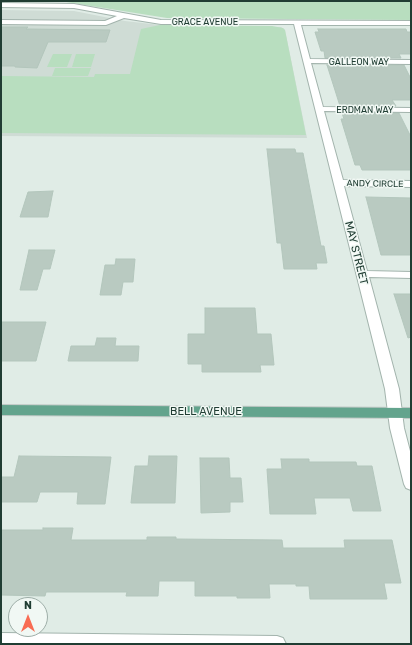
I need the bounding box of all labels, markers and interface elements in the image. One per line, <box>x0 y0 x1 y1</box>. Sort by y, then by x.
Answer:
street label: GRACE AVENUE <box>172 17 238 27</box>
street label: GALLEON WAY <box>329 57 389 67</box>
street label: ERDMAN WAY <box>336 105 394 115</box>
street label: ANDY CIRCLE <box>346 178 404 190</box>
street label: MAY STREET <box>342 220 370 286</box>
street label: BELL AVENUE <box>170 405 242 419</box>
north arrow <box>8 597 48 637</box>
text: N <box>24 599 32 612</box>

